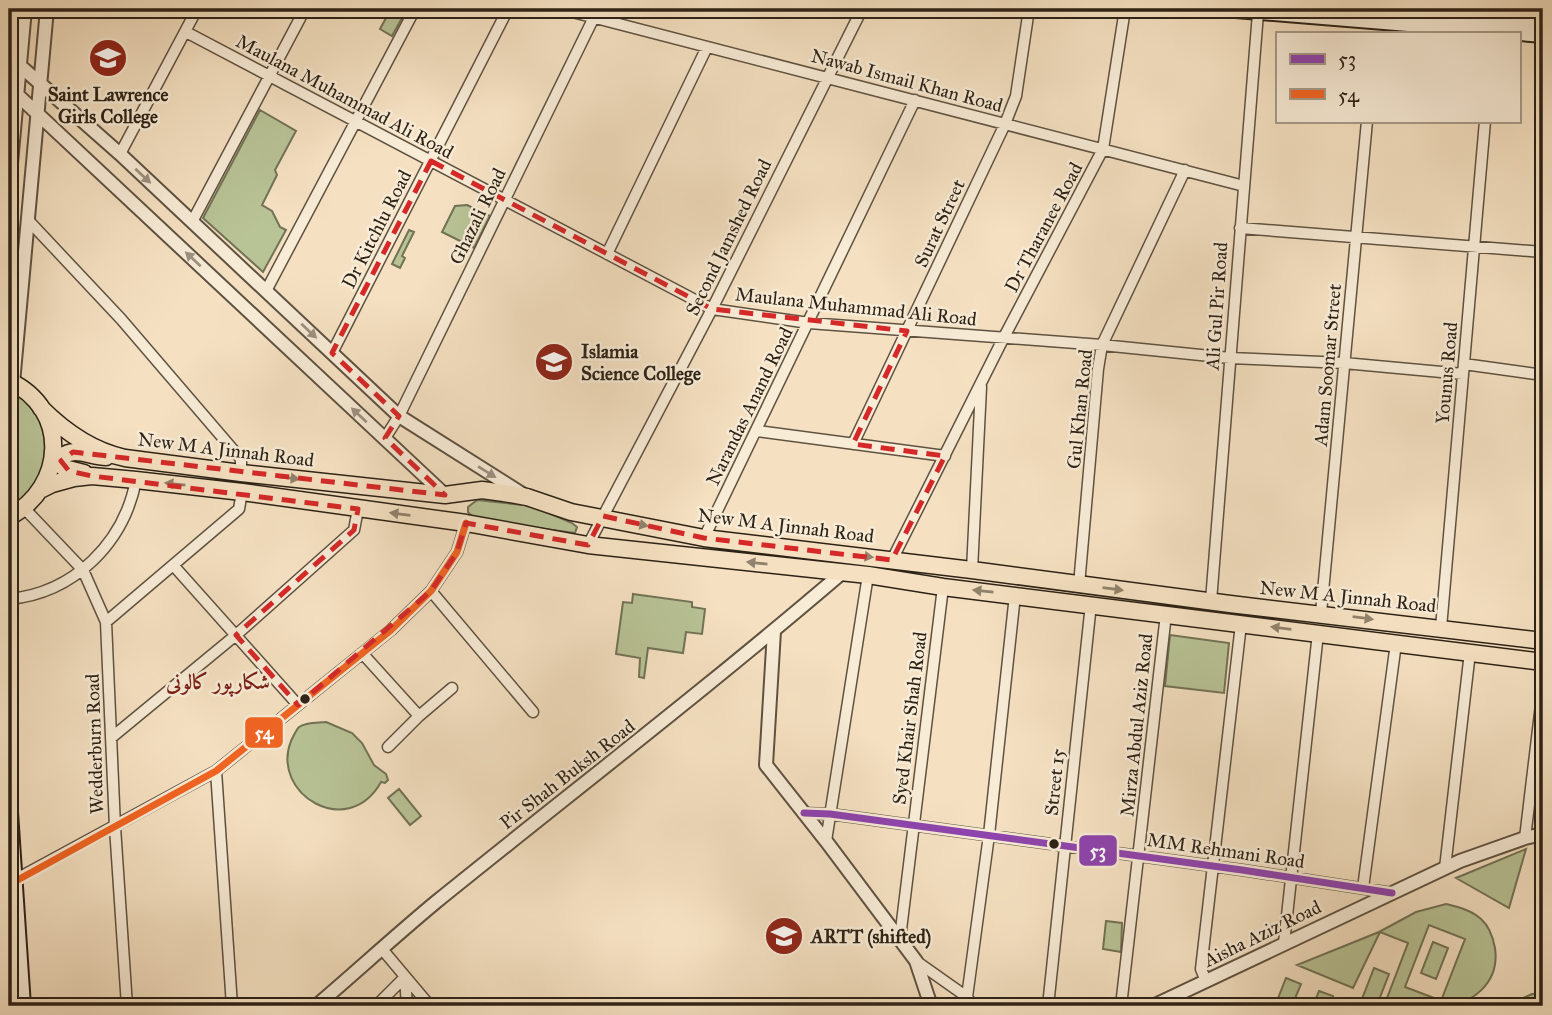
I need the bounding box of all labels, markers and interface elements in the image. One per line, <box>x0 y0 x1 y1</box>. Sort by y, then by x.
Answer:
street label: Maulana Muhammad Ali Road <box>232 29 458 164</box>
legend <box>1276 32 1520 122</box>
school or university icon: Saint Lawrence Girls College <box>87 37 129 79</box>
street label: Nawab Ismail Khan Road <box>808 44 1006 117</box>
text: 53 <box>1338 46 1356 72</box>
text: 54 <box>1338 82 1360 108</box>
place label: Saint Lawrence Girls College <box>48 83 168 129</box>
street label: Second Jamshed Road <box>681 155 777 320</box>
street label: Dr Tharanee Road <box>1000 158 1088 296</box>
street label: Ghazali Road <box>444 164 511 268</box>
street label: Dr Kitchlu Road <box>337 166 416 292</box>
one-way arrow <box>134 167 151 183</box>
street label: Surat Street <box>909 175 970 271</box>
street label: Ali Gul Pir Road <box>1200 241 1232 372</box>
one-way arrow <box>185 251 202 267</box>
street label: Maulana Muhammad Ali Road <box>734 282 978 331</box>
street label: Adam Soomar Street <box>1309 283 1346 448</box>
street label: Younus Road <box>1431 321 1462 425</box>
one-way arrow <box>300 323 317 339</box>
street label: Narandas Anand Road <box>701 323 798 489</box>
place label: Islamia Science College <box>581 340 701 386</box>
school or university icon: Islamia Science College <box>533 341 575 383</box>
street label: Gul Khan Road <box>1062 348 1097 470</box>
one-way arrow <box>351 407 368 423</box>
street label: New M A Jinnah Road <box>136 427 316 473</box>
one-way arrow <box>477 465 496 478</box>
one-way arrow <box>278 473 300 484</box>
one-way arrow <box>163 479 185 490</box>
street label: New M A Jinnah Road <box>696 503 876 549</box>
one-way arrow <box>389 509 411 520</box>
one-way arrow <box>627 518 649 529</box>
one-way arrow <box>852 551 874 562</box>
one-way arrow <box>746 557 768 568</box>
street label: New M A Jinnah Road <box>1258 576 1438 618</box>
one-way arrow <box>1102 583 1124 594</box>
one-way arrow <box>971 585 993 596</box>
one-way arrow <box>1352 613 1374 624</box>
one-way arrow <box>1270 623 1292 634</box>
street label: Syed Khair Shah Road <box>887 630 932 806</box>
street label: Mirza Abdul Aziz Road <box>1115 632 1158 818</box>
district label: شکارپور کالونی <box>165 669 270 697</box>
street label: Wedderburn Road <box>81 673 108 815</box>
unlabelled marker <box>298 692 312 706</box>
street label: Pir Shah Buksh Road <box>495 714 640 834</box>
line badge: 54 <box>244 716 284 749</box>
text: 54 <box>255 721 275 745</box>
street label: Street 15 <box>1040 747 1069 817</box>
street label: MM Rehmani Road <box>1146 828 1307 873</box>
line badge: 53 <box>1078 834 1118 867</box>
unlabelled marker <box>1047 837 1061 851</box>
text: 53 <box>1090 839 1106 863</box>
street label: Aisha Aziz Road <box>1199 895 1325 972</box>
school or university icon: ARTT (shifted) <box>763 915 805 957</box>
place label: ARTT (shifted) <box>809 925 931 949</box>

